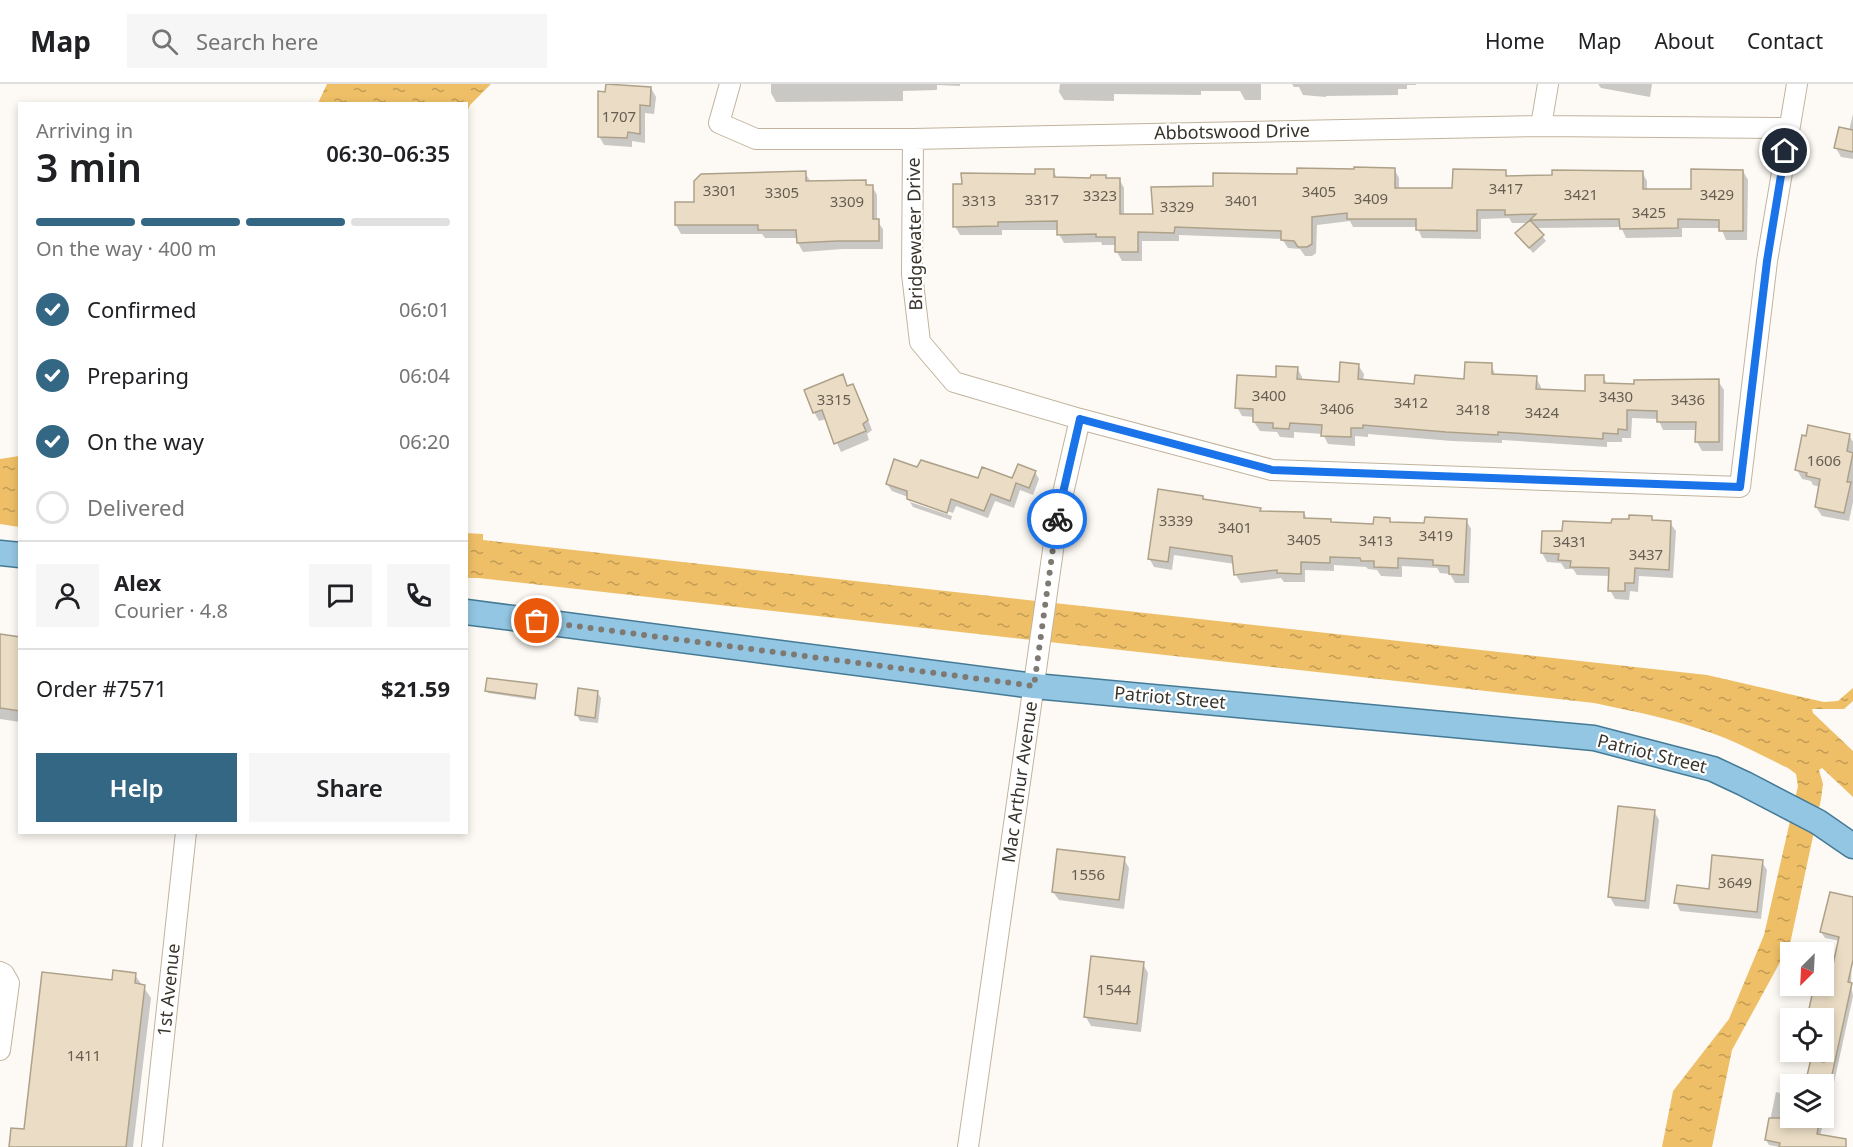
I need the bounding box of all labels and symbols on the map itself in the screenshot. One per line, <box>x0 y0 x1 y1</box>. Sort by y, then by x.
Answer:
house number: 1707 <box>602 106 636 126</box>
street label: Abbotswood Drive <box>1154 118 1310 144</box>
pin <box>1759 125 1810 176</box>
street label: Bridgewater Drive <box>901 157 927 311</box>
house number: 3417 <box>1489 178 1523 198</box>
house number: 3301 <box>703 180 737 200</box>
house number: 3405 <box>1302 181 1336 201</box>
house number: 3305 <box>765 182 799 202</box>
house number: 3421 <box>1564 184 1598 204</box>
house number: 3429 <box>1700 184 1734 204</box>
house number: 3323 <box>1083 185 1117 205</box>
house number: 3409 <box>1354 188 1388 208</box>
house number: 3317 <box>1025 189 1059 209</box>
house number: 3313 <box>962 190 996 210</box>
house number: 3401 <box>1225 190 1259 210</box>
house number: 3309 <box>830 191 864 211</box>
house number: 3329 <box>1160 196 1194 216</box>
house number: 3425 <box>1632 202 1666 222</box>
house number: 3400 <box>1252 385 1286 405</box>
house number: 3430 <box>1599 386 1633 406</box>
house number: 3315 <box>817 389 851 409</box>
house number: 3436 <box>1671 389 1705 409</box>
house number: 3412 <box>1394 392 1428 412</box>
house number: 3406 <box>1320 398 1354 418</box>
house number: 3418 <box>1456 399 1490 419</box>
house number: 3424 <box>1525 402 1560 422</box>
house number: 1606 <box>1807 450 1841 470</box>
courier <box>1027 489 1087 549</box>
house number: 3339 <box>1159 510 1193 530</box>
house number: 3401 <box>1218 517 1252 537</box>
house number: 3419 <box>1419 525 1453 545</box>
house number: 3405 <box>1287 529 1321 549</box>
house number: 3413 <box>1359 530 1393 550</box>
house number: 3431 <box>1553 531 1587 551</box>
house number: 3437 <box>1629 544 1663 564</box>
pin <box>511 595 562 646</box>
street label: Patriot Street <box>1113 680 1227 714</box>
street label: Mac Arthur Avenue <box>996 700 1042 864</box>
street label: Patriot Street <box>1595 728 1710 778</box>
house number: 1556 <box>1071 864 1105 884</box>
house number: 3649 <box>1718 872 1752 892</box>
street label: 1st Avenue <box>151 942 185 1038</box>
north arrow <box>1780 942 1834 996</box>
house number: 1544 <box>1097 979 1132 999</box>
house number: 1411 <box>67 1045 101 1065</box>

